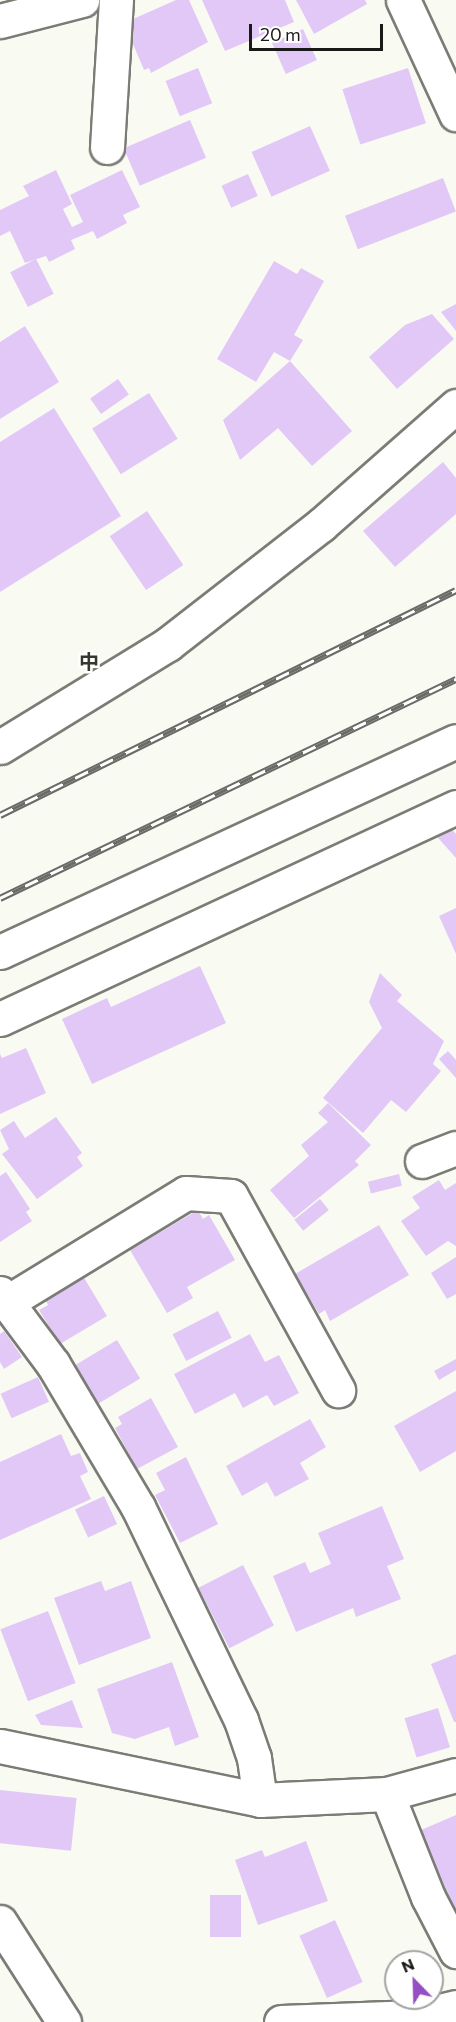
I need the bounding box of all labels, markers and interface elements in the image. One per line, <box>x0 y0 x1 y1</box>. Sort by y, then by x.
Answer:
scale bar <box>252 12 386 50</box>
text: 20 m <box>260 23 301 45</box>
district label: 中 <box>79 649 99 673</box>
north arrow <box>384 1950 444 2010</box>
text: N <box>398 1954 417 1976</box>

